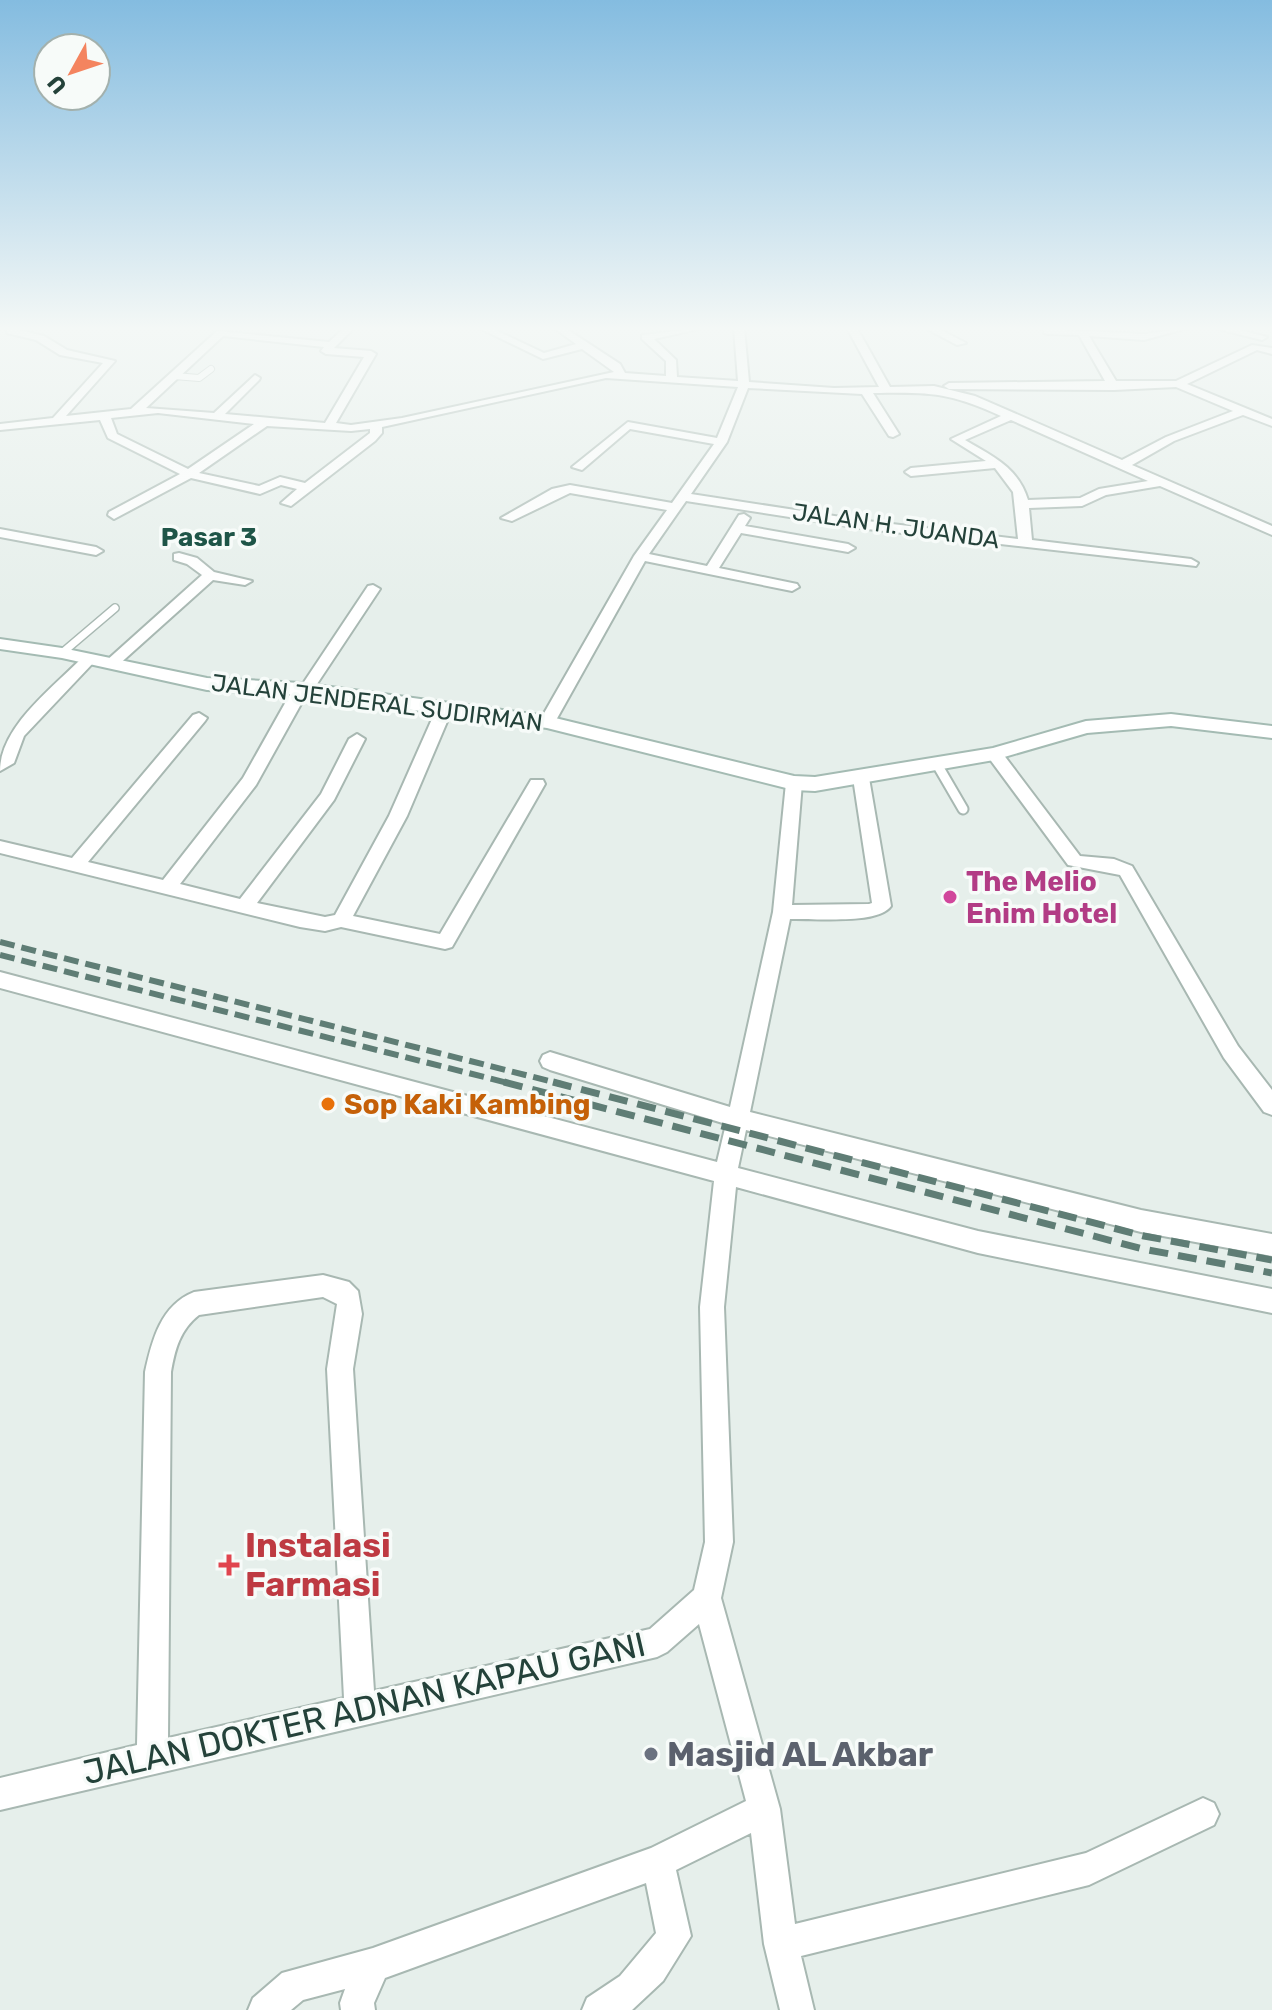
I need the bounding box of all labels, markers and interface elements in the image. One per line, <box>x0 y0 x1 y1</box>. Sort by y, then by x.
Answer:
north arrow <box>32 32 112 112</box>
text: U <box>42 70 73 99</box>
street label: JALAN H. JUANDA <box>791 498 1001 554</box>
district label: Pasar 3 <box>161 522 257 553</box>
street label: JALAN JENDERAL SUDIRMAN <box>210 669 544 737</box>
place label: The Melio Enim Hotel <box>966 865 1117 930</box>
marker: The Melio Enim Hotel <box>941 888 959 906</box>
place label: Sop Kaki Kambing <box>344 1088 591 1121</box>
marker: Sop Kaki Kambing <box>319 1095 337 1113</box>
place label: Instalasi Farmasi <box>245 1525 391 1605</box>
marker: Instalasi Farmasi <box>220 1556 238 1574</box>
street label: JALAN DOKTER ADNAN KAPAU GANI <box>79 1624 649 1793</box>
place label: Masjid AL Akbar <box>667 1734 934 1775</box>
marker: Masjid AL Akbar <box>642 1745 660 1763</box>

